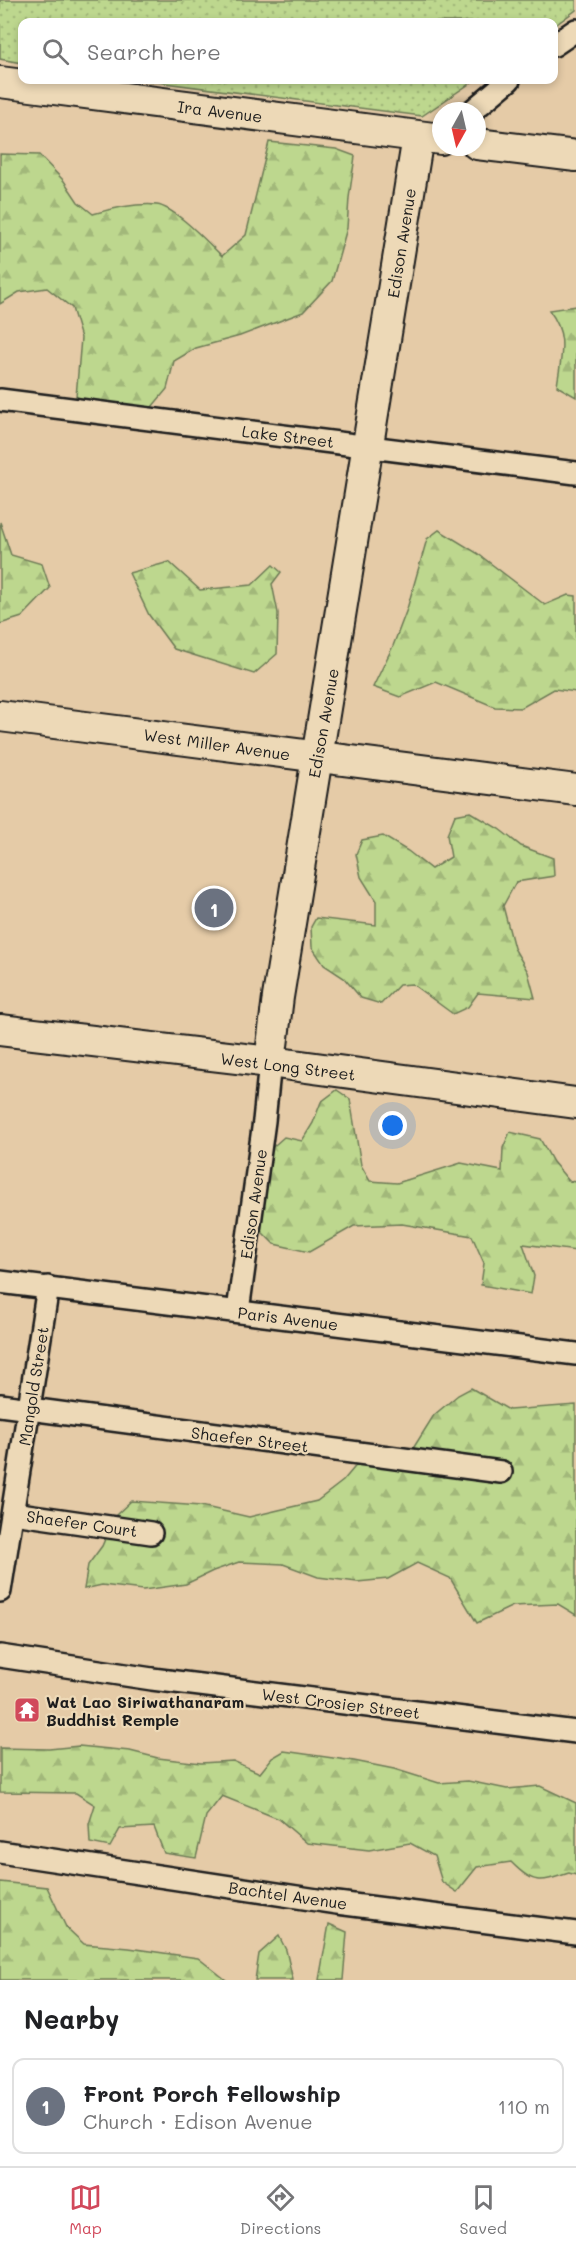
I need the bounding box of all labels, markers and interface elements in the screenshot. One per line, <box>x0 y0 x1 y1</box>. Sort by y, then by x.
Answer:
search box <box>18 18 558 84</box>
icon: search <box>39 35 72 68</box>
text: Search here <box>87 37 221 66</box>
street label: Ira Avenue <box>176 95 264 127</box>
north arrow <box>432 102 486 156</box>
street label: Edison Avenue <box>382 187 420 299</box>
street label: Lake Street <box>241 420 335 452</box>
street label: Edison Avenue <box>303 667 343 779</box>
street label: West Miller Avenue <box>142 723 292 765</box>
pin: 1 <box>194 886 234 930</box>
street label: West Long Street <box>219 1047 357 1085</box>
your location <box>378 1111 407 1140</box>
street label: Edison Avenue <box>235 1148 271 1260</box>
street label: Paris Avenue <box>237 1301 339 1335</box>
street label: Mangold Street <box>13 1325 53 1447</box>
street label: Shaefer Street <box>190 1421 310 1457</box>
street label: Shaefer Court <box>25 1505 139 1541</box>
street label: West Crosier Street <box>261 1683 421 1723</box>
place label: Wat Lao Siriwathanaram Buddhist Remple <box>46 1691 244 1730</box>
temple icon: Wat Lao Siriwathanaram Buddhist Remple <box>12 1695 42 1725</box>
street label: Bachtel Avenue <box>227 1876 349 1914</box>
text: Nearby <box>24 2002 119 2036</box>
text: Front Porch Fellowship <box>83 2079 341 2108</box>
text: 1 <box>41 2093 50 2119</box>
text: 110 m <box>497 2093 550 2119</box>
text: Church · Edison Avenue <box>83 2108 313 2134</box>
tab: Map <box>69 2181 102 2238</box>
tab: Directions <box>240 2181 321 2238</box>
tab: Saved <box>459 2181 507 2238</box>

